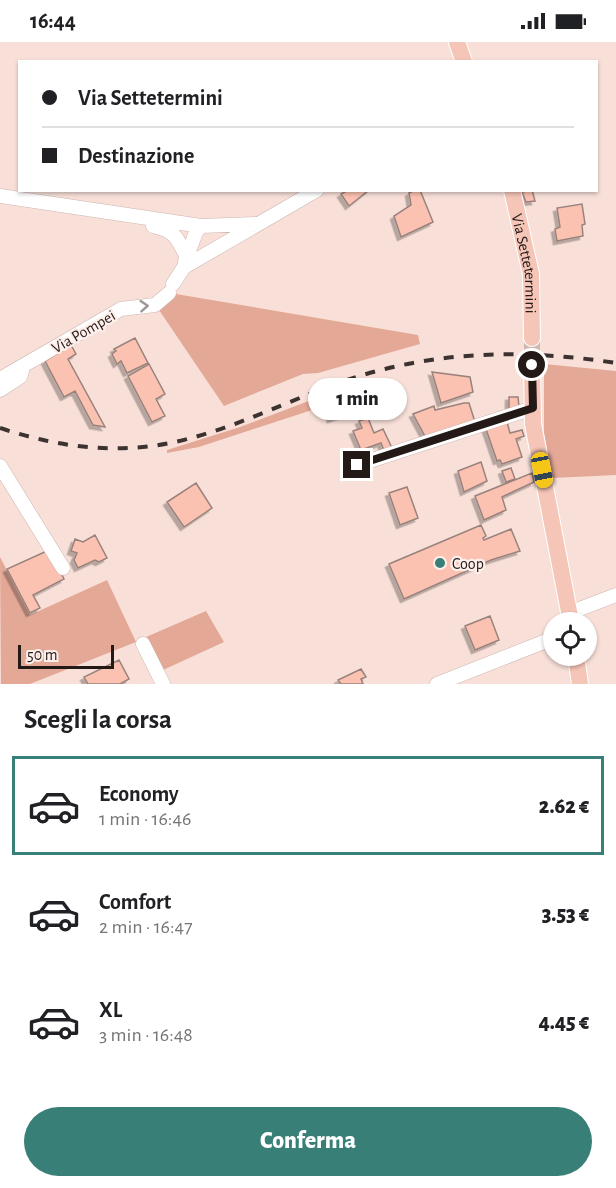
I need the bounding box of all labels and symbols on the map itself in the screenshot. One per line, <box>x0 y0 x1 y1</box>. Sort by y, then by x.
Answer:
street label: Via Settetermini <box>509 212 539 314</box>
one-way arrow <box>140 299 149 312</box>
street label: Via Pompei <box>49 307 118 356</box>
route start <box>518 351 545 378</box>
callout: 1 min <box>308 378 406 420</box>
route end <box>343 451 370 478</box>
car <box>530 451 554 489</box>
marker: Coop <box>433 556 447 570</box>
place label: Coop <box>452 556 484 572</box>
scale bar <box>18 642 114 670</box>

